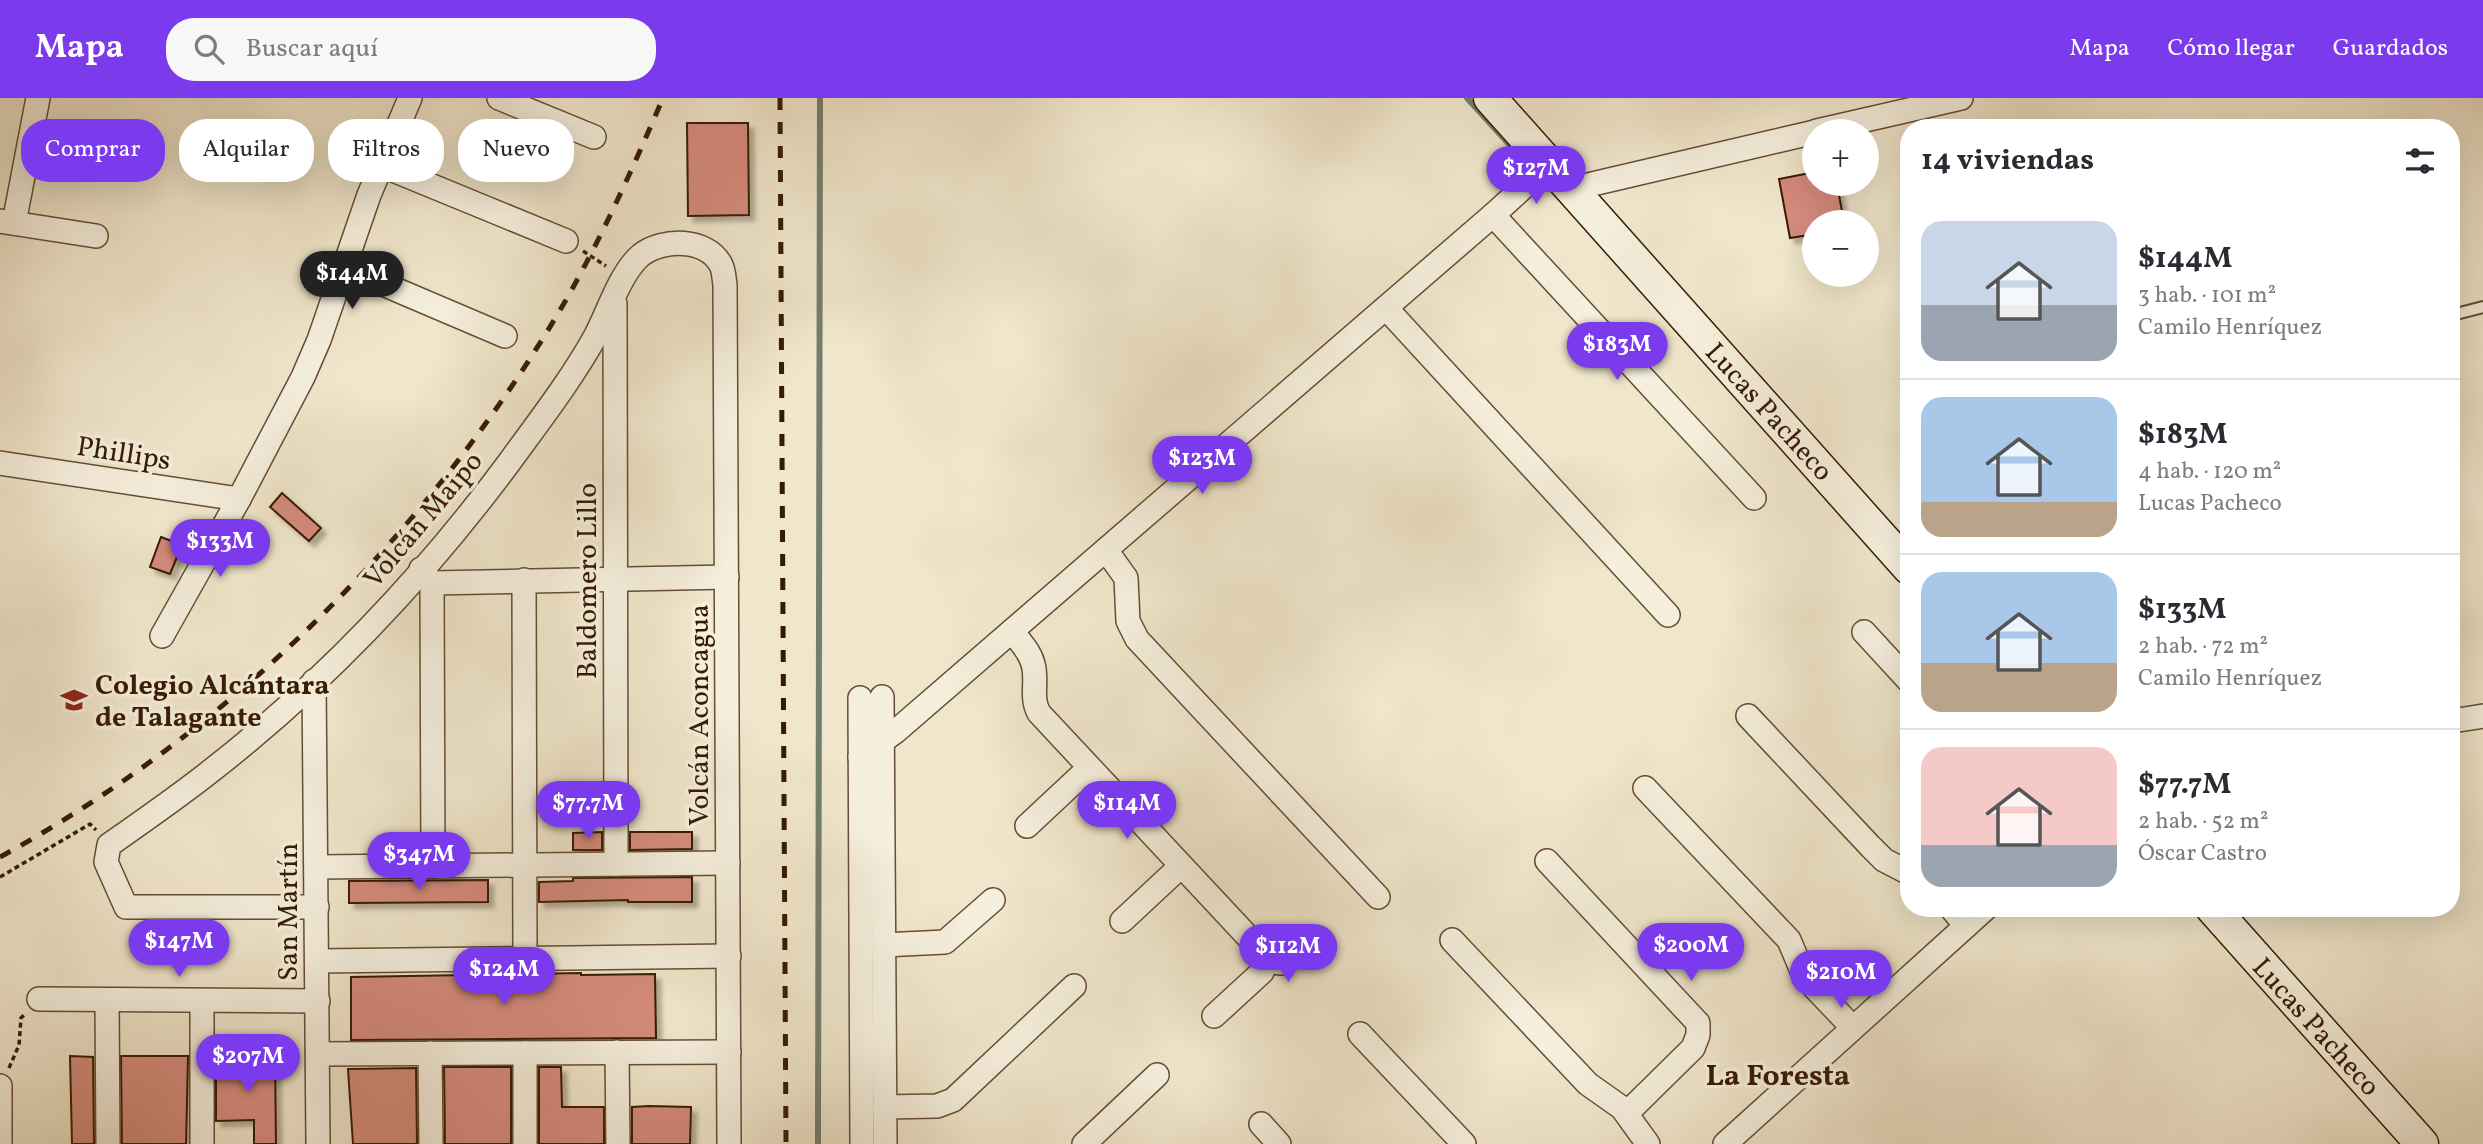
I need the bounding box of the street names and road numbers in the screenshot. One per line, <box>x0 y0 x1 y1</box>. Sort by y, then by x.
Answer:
street label: Lucas Pacheco <box>1695 335 1841 491</box>
street label: Phillips <box>74 428 173 481</box>
street label: Volcán Maipo <box>355 444 493 597</box>
street label: Baldomero Lillo <box>569 483 608 679</box>
street label: Volcán Aconcagua <box>681 604 720 826</box>
street label: San Martín <box>270 843 309 981</box>
street label: Lucas Pacheco <box>2242 950 2388 1106</box>

